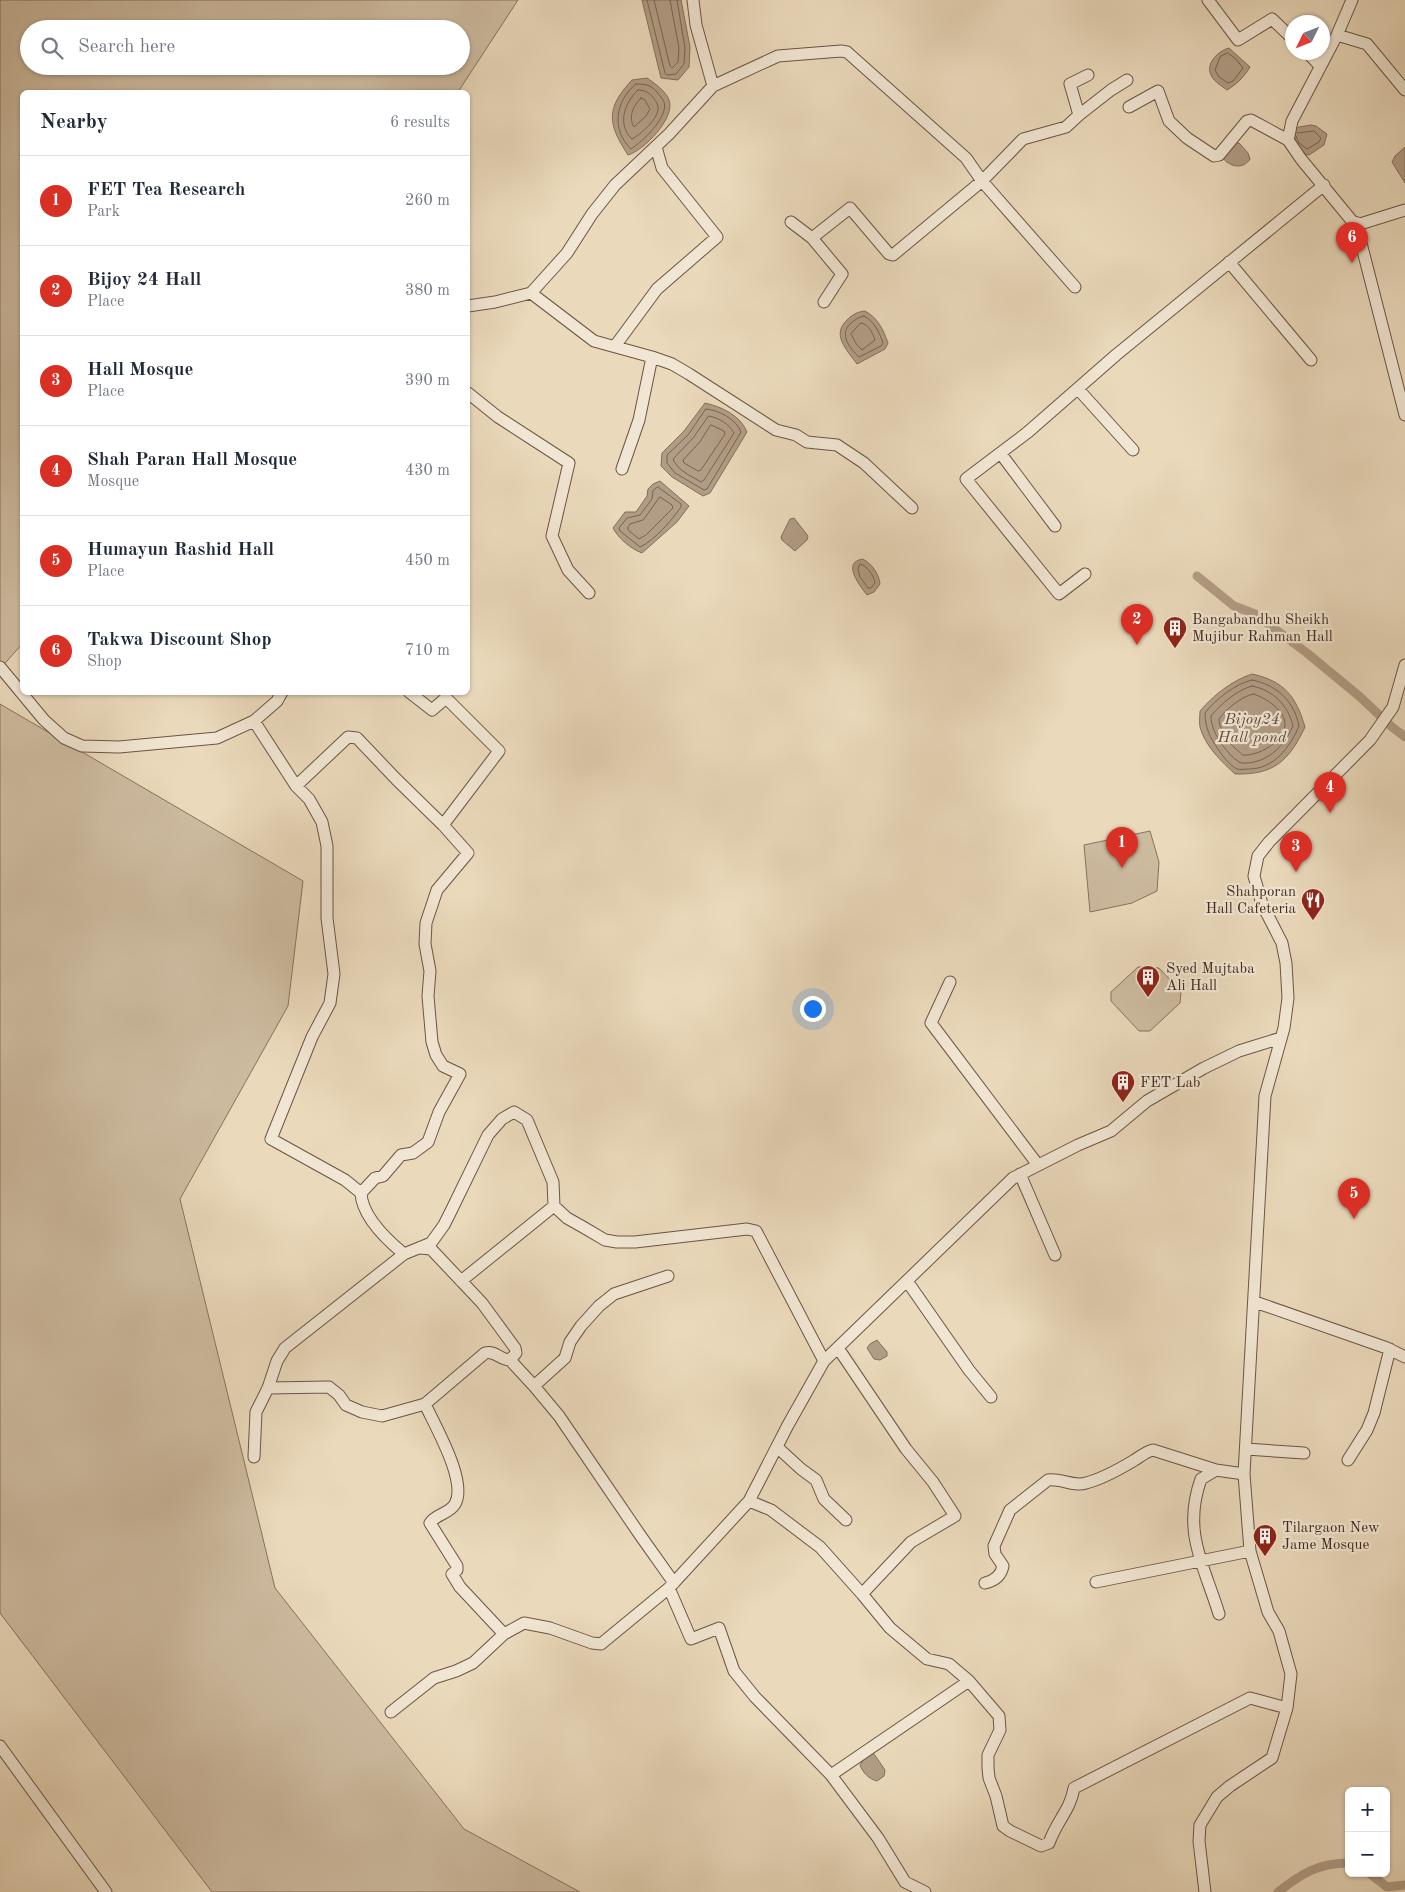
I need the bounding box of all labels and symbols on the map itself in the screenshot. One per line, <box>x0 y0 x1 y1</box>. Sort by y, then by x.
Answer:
north arrow <box>1285 15 1330 60</box>
pin: 6 <box>1336 222 1368 263</box>
pin: 2 <box>1121 604 1153 645</box>
place label: Bangabandhu Sheikh Mujibur Rahman Hall <box>1192 613 1333 645</box>
building icon: Bangabandhu Sheikh Mujibur Rahman Hall <box>1162 615 1188 649</box>
water label: Bijoy24 Hall pond <box>1217 712 1287 746</box>
pin: 4 <box>1314 772 1346 813</box>
pin: 1 <box>1106 827 1138 868</box>
pin: 3 <box>1280 831 1312 872</box>
place label: Shahporan Hall Cafeteria <box>1205 885 1297 917</box>
restaurant icon: Shahporan Hall Cafeteria <box>1300 887 1326 921</box>
place label: Syed Mujtaba Ali Hall <box>1166 962 1255 994</box>
building icon: Syed Mujtaba Ali Hall <box>1135 964 1161 998</box>
your location <box>800 996 826 1022</box>
building icon: FET Lab <box>1110 1069 1136 1103</box>
place label: FET Lab <box>1140 1076 1201 1091</box>
pin: 5 <box>1338 1178 1370 1219</box>
place label: Tilargaon New Jame Mosque <box>1282 1521 1380 1553</box>
building icon: Tilargaon New Jame Mosque <box>1252 1523 1278 1557</box>

